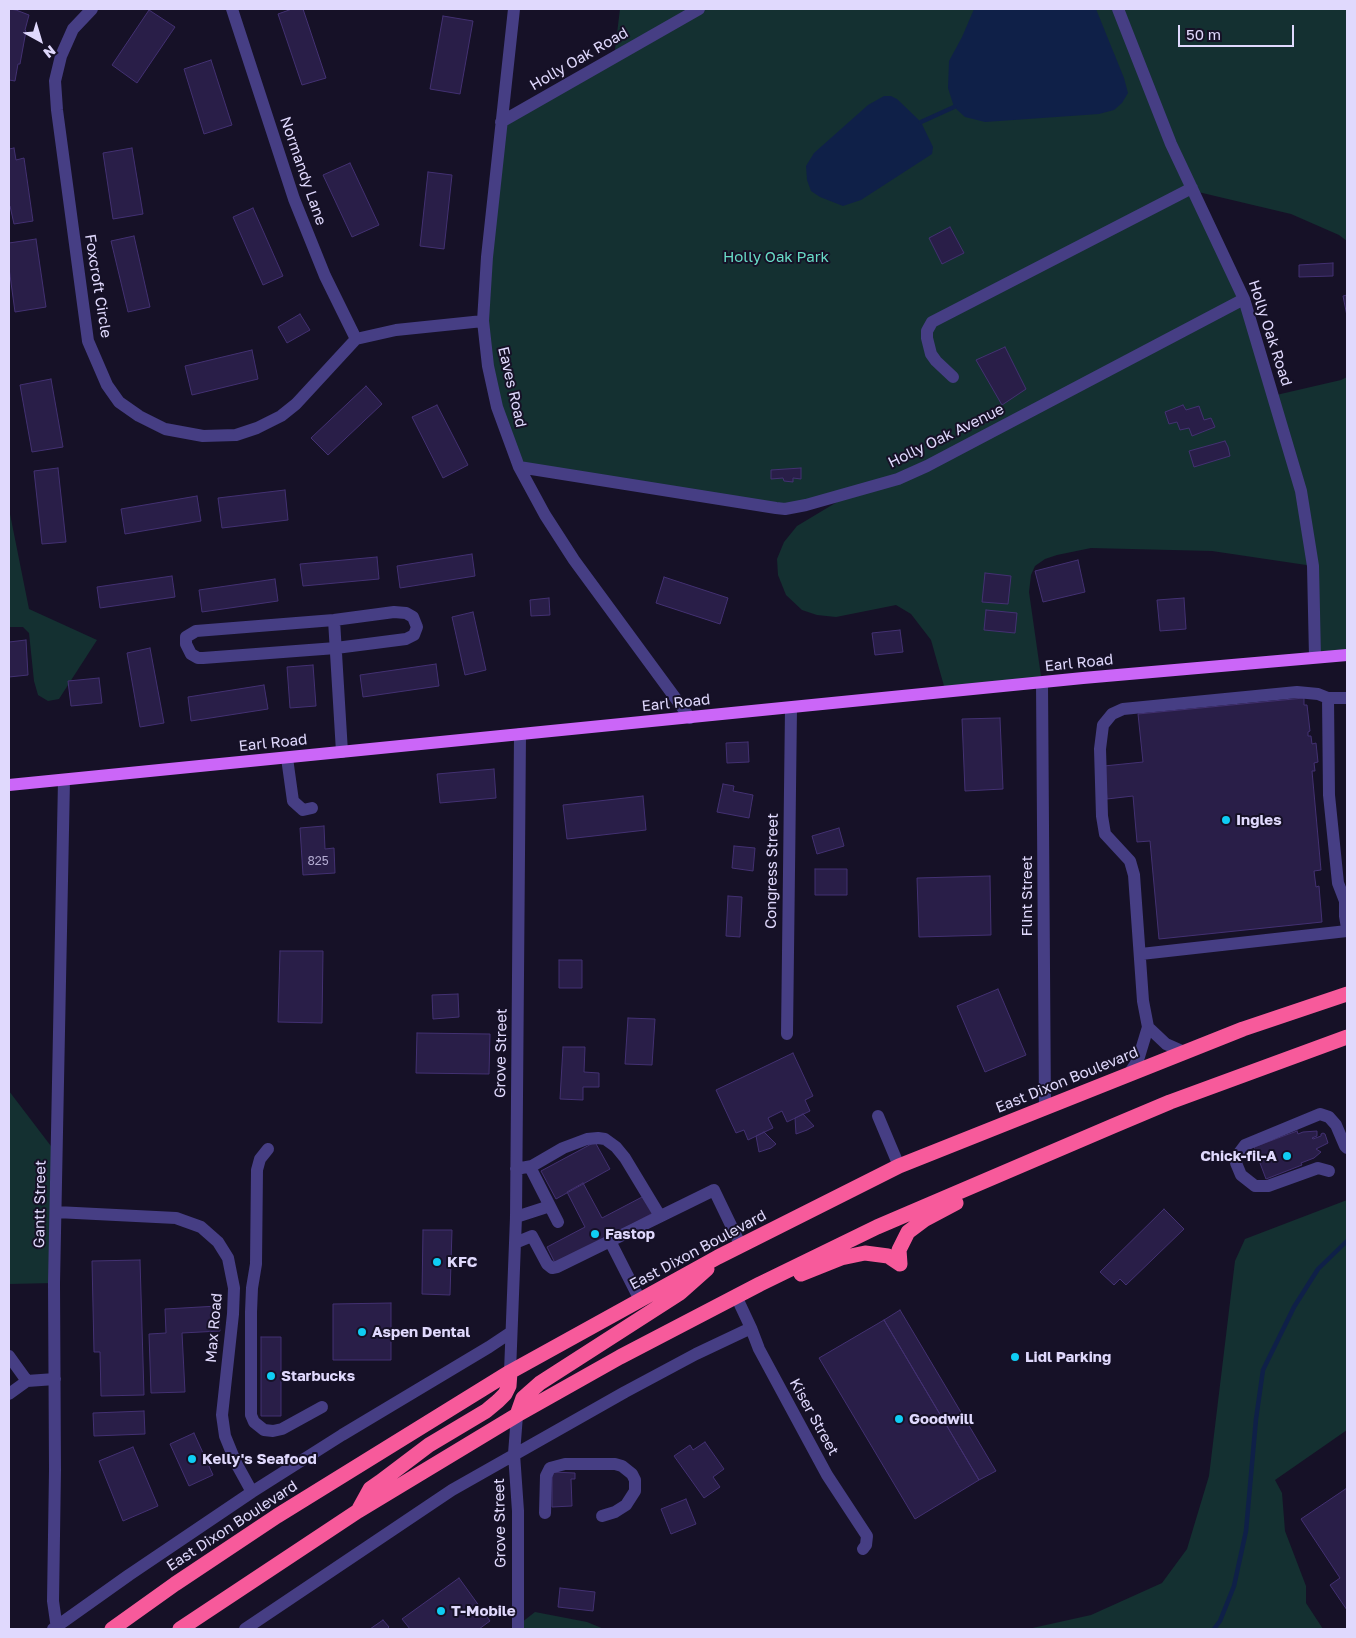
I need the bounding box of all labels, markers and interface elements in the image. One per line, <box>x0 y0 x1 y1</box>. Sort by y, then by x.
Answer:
north arrow <box>15 15 65 65</box>
scale bar <box>1181 15 1297 47</box>
street label: Holly Oak Road <box>527 24 631 94</box>
text: 50 m <box>1186 25 1221 43</box>
text: N <box>40 42 59 62</box>
street label: Normandy Lane <box>276 114 330 228</box>
street label: Foxcroft Circle <box>81 233 115 339</box>
park label: Holly Oak Park <box>723 248 829 266</box>
street label: Holly Oak Road <box>1244 278 1296 388</box>
street label: Eaves Road <box>494 345 530 429</box>
street label: Holly Oak Avenue <box>885 400 1007 472</box>
street label: Earl Road <box>1044 650 1114 676</box>
street label: Earl Road <box>641 690 711 716</box>
street label: Earl Road <box>238 730 308 756</box>
place label: Ingles <box>1236 811 1282 829</box>
street label: Congress Street <box>762 813 782 929</box>
marker: Ingles <box>1220 814 1232 826</box>
house number: 825 <box>307 854 329 868</box>
street label: Flint Street <box>1018 856 1036 936</box>
street label: Grove Street <box>491 1008 511 1098</box>
street label: East Dixon Boulevard <box>993 1043 1141 1117</box>
place label: Chick-fil-A <box>1200 1147 1277 1165</box>
marker: Chick-fil-A <box>1281 1150 1293 1162</box>
street label: Gantt Street <box>30 1160 50 1248</box>
street label: East Dixon Boulevard <box>627 1206 769 1294</box>
place label: Fastop <box>605 1225 655 1243</box>
marker: Fastop <box>589 1228 601 1240</box>
place label: KFC <box>447 1253 477 1271</box>
marker: KFC <box>431 1256 443 1268</box>
street label: Max Road <box>202 1292 226 1364</box>
place label: Aspen Dental <box>372 1323 470 1341</box>
marker: Aspen Dental <box>356 1326 368 1338</box>
place label: Lidl Parking <box>1025 1348 1111 1366</box>
marker: Lidl Parking <box>1009 1351 1021 1363</box>
place label: Starbucks <box>281 1367 355 1385</box>
marker: Starbucks <box>265 1370 277 1382</box>
street label: Kiser Street <box>786 1375 842 1459</box>
place label: Goodwill <box>909 1410 974 1428</box>
marker: Goodwill <box>893 1413 905 1425</box>
place label: Kelly's Seafood <box>202 1450 317 1468</box>
marker: Kelly's Seafood <box>186 1453 198 1465</box>
street label: East Dixon Boulevard <box>163 1477 301 1575</box>
street label: Grove Street <box>490 1478 510 1568</box>
place label: T-Mobile <box>451 1602 516 1620</box>
marker: T-Mobile <box>435 1605 447 1617</box>

